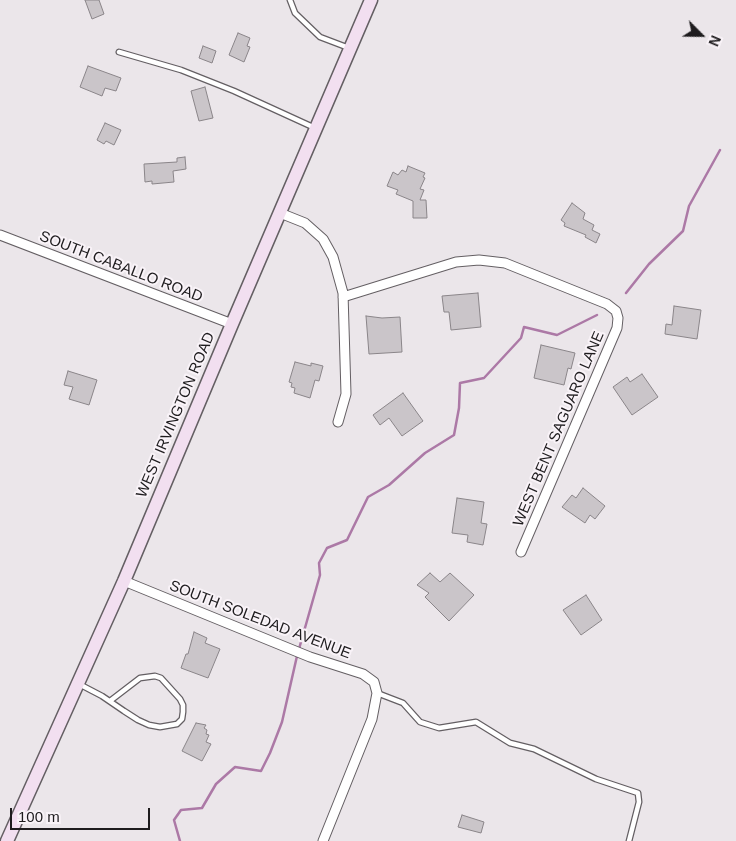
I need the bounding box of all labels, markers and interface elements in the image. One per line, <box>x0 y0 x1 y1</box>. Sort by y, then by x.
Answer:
north arrow <box>676 10 726 60</box>
text: N <box>705 33 724 49</box>
street label: SOUTH CABALLO ROAD <box>37 228 205 306</box>
street label: WEST BENT SAGUARO LANE <box>510 329 608 529</box>
street label: WEST IRVINGTON ROAD <box>133 330 219 500</box>
street label: SOUTH SOLEDAD AVENUE <box>167 577 353 663</box>
scale bar <box>12 798 152 830</box>
text: 100 m <box>18 808 60 825</box>

